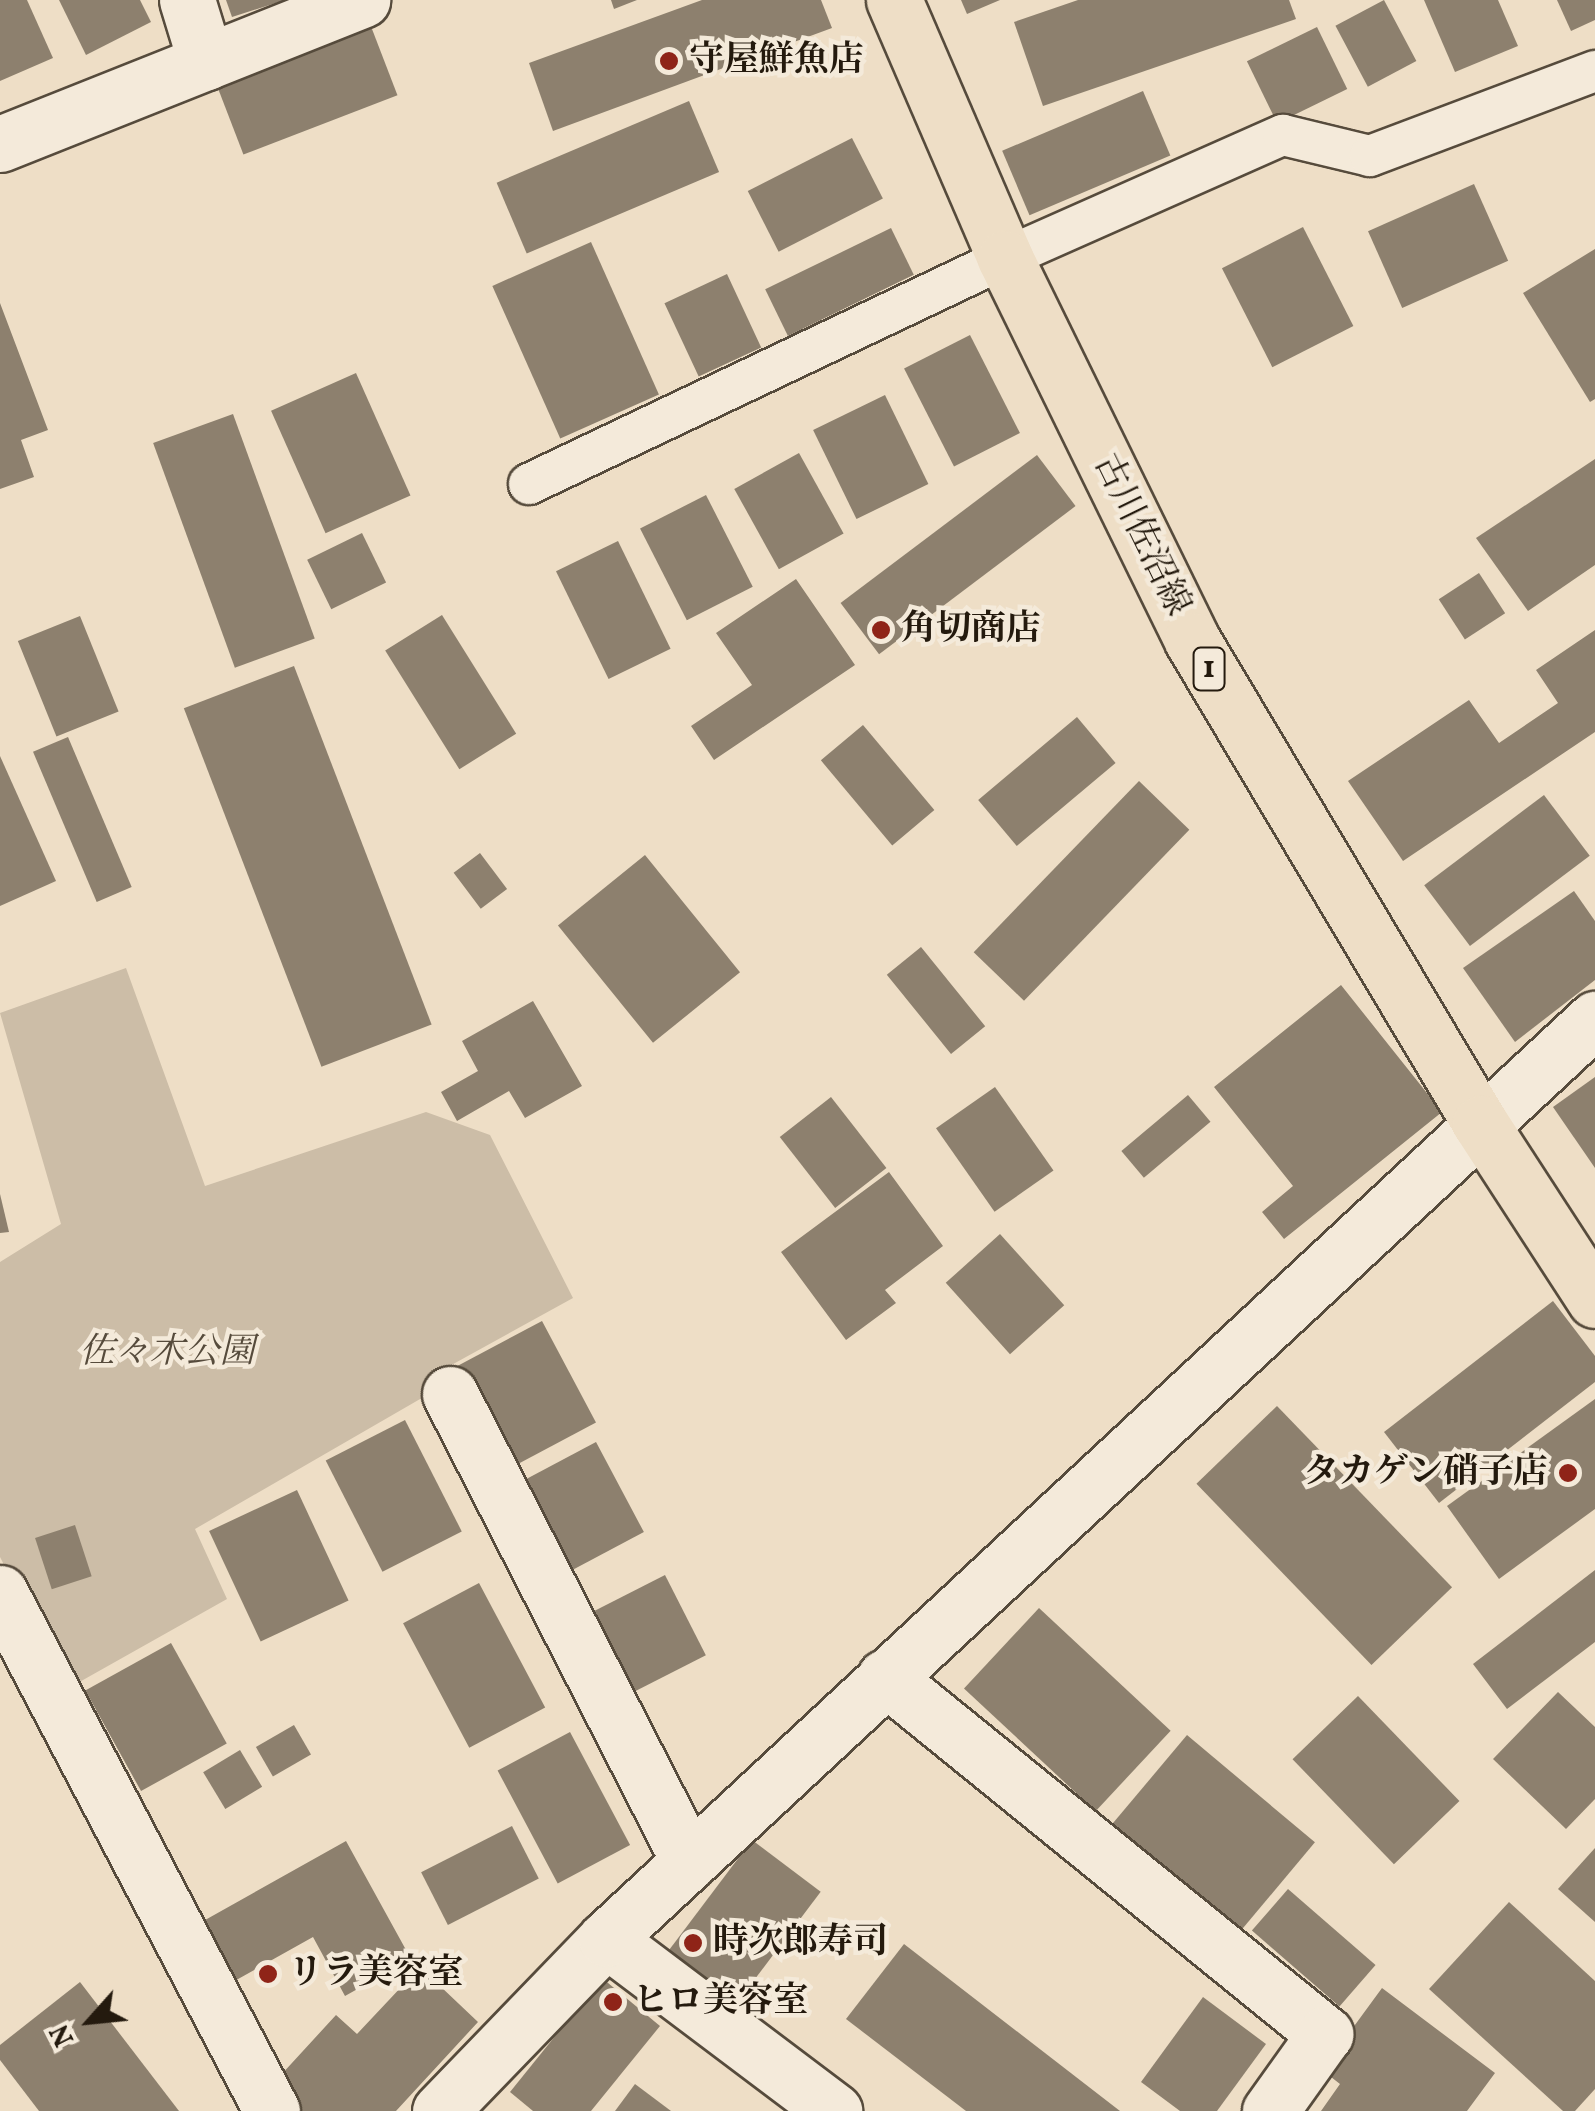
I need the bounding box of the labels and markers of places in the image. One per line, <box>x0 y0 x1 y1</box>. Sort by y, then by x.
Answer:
place label: 守屋鮮魚店 <box>689 40 864 82</box>
marker: 守屋鮮魚店 <box>658 50 680 72</box>
place label: 角切商店 <box>901 609 1041 651</box>
marker: 角切商店 <box>870 619 892 641</box>
place label: タカゲン硝子店 <box>1303 1452 1548 1494</box>
marker: タカゲン硝子店 <box>1557 1462 1579 1484</box>
place label: 時次郎寿司 <box>713 1922 888 1964</box>
marker: 時次郎寿司 <box>682 1932 704 1954</box>
place label: リラ美容室 <box>288 1953 463 1995</box>
marker: リラ美容室 <box>257 1963 279 1985</box>
place label: ヒロ美容室 <box>633 1981 808 2023</box>
marker: ヒロ美容室 <box>602 1991 624 2013</box>

